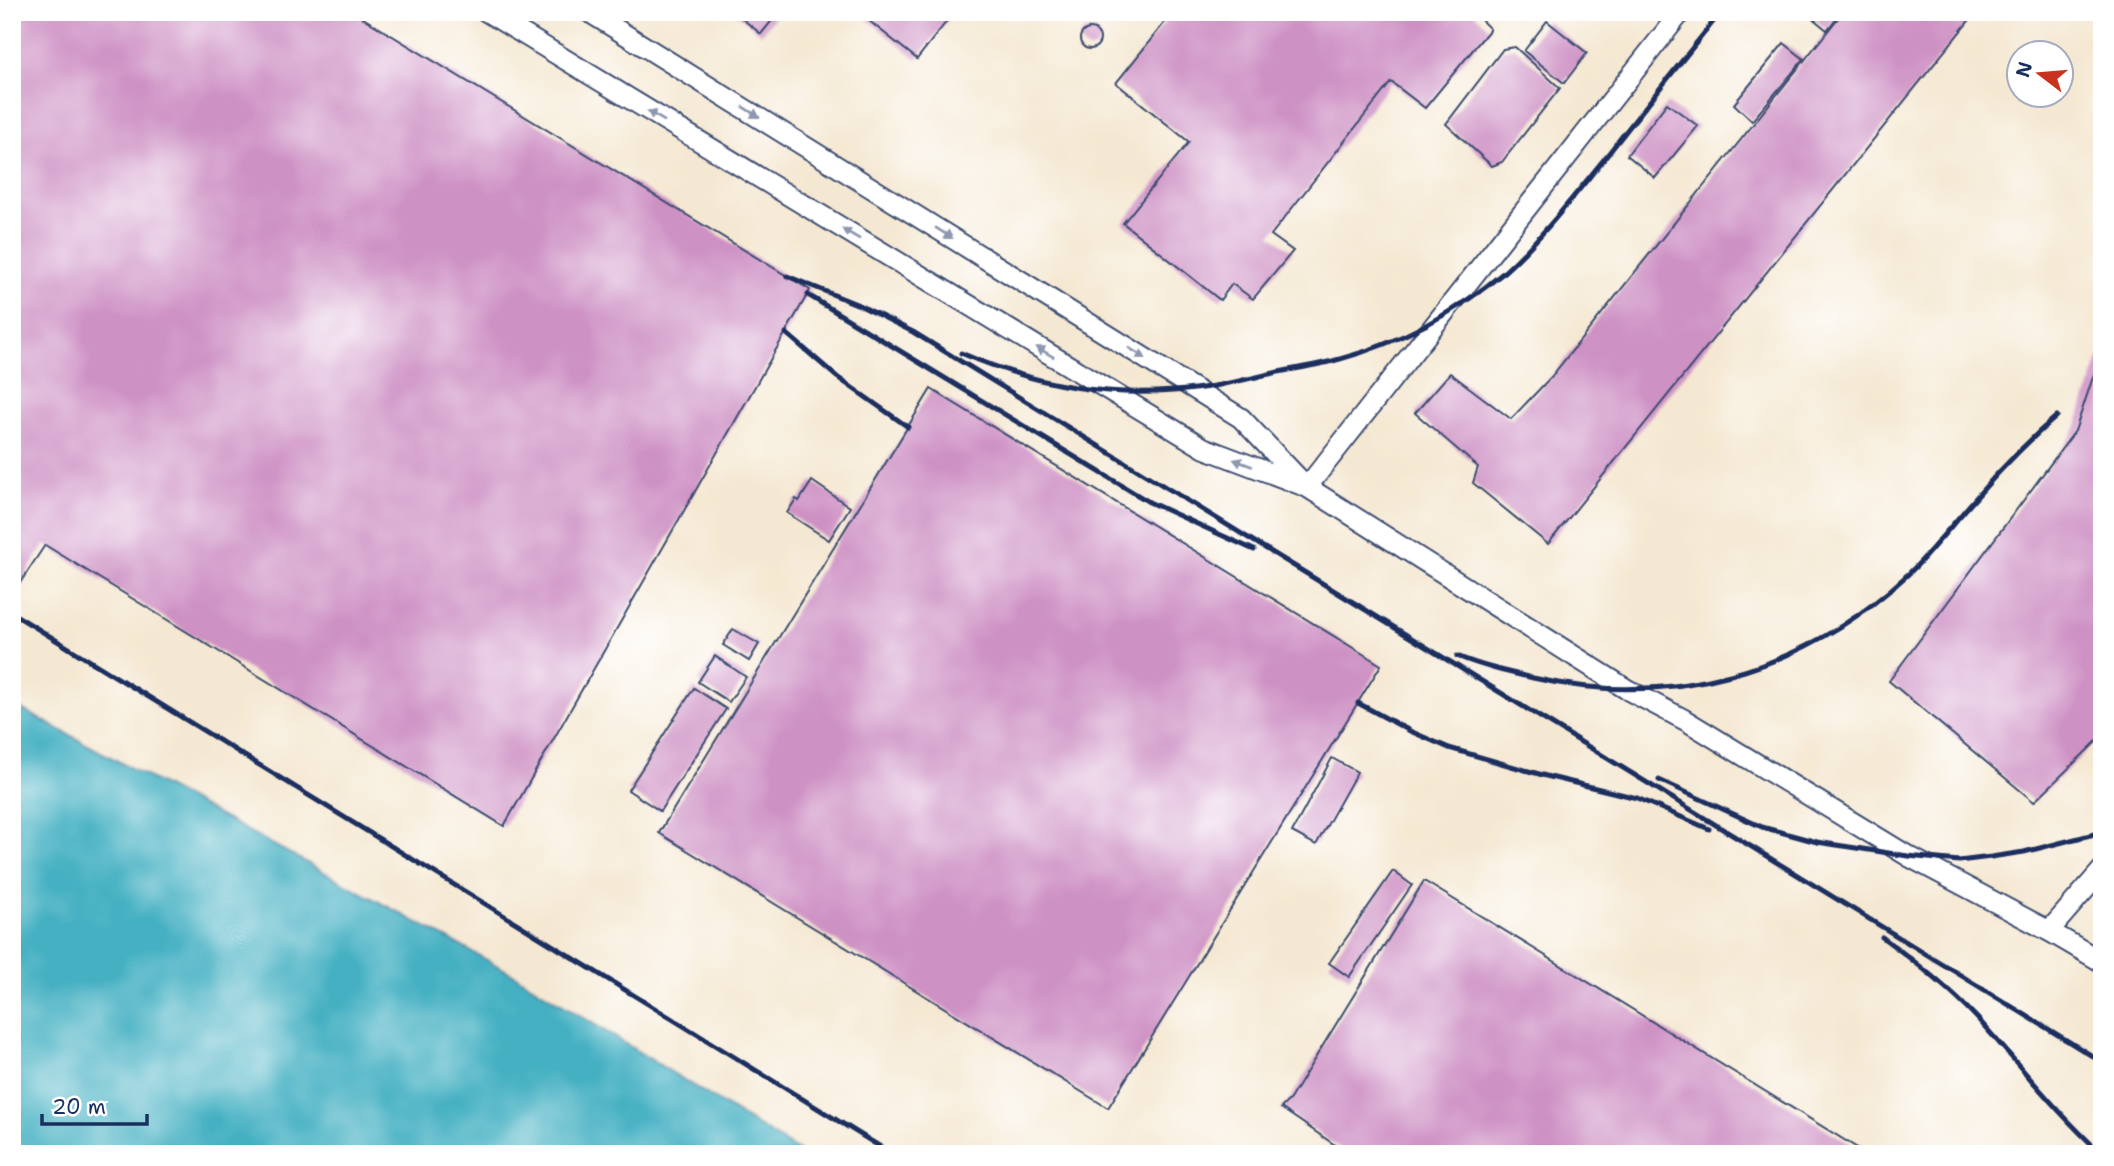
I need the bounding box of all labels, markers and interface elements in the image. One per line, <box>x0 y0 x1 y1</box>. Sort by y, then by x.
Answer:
north arrow <box>2006 38 2076 108</box>
text: N <box>2010 59 2038 80</box>
one-way arrow <box>742 106 761 118</box>
one-way arrow <box>647 110 666 123</box>
one-way arrow <box>935 226 954 239</box>
one-way arrow <box>841 228 860 240</box>
one-way arrow <box>1036 345 1055 358</box>
one-way arrow <box>1128 347 1147 360</box>
one-way arrow <box>1233 457 1254 468</box>
scale bar <box>42 1082 147 1126</box>
text: 20 m <box>52 1093 106 1121</box>

